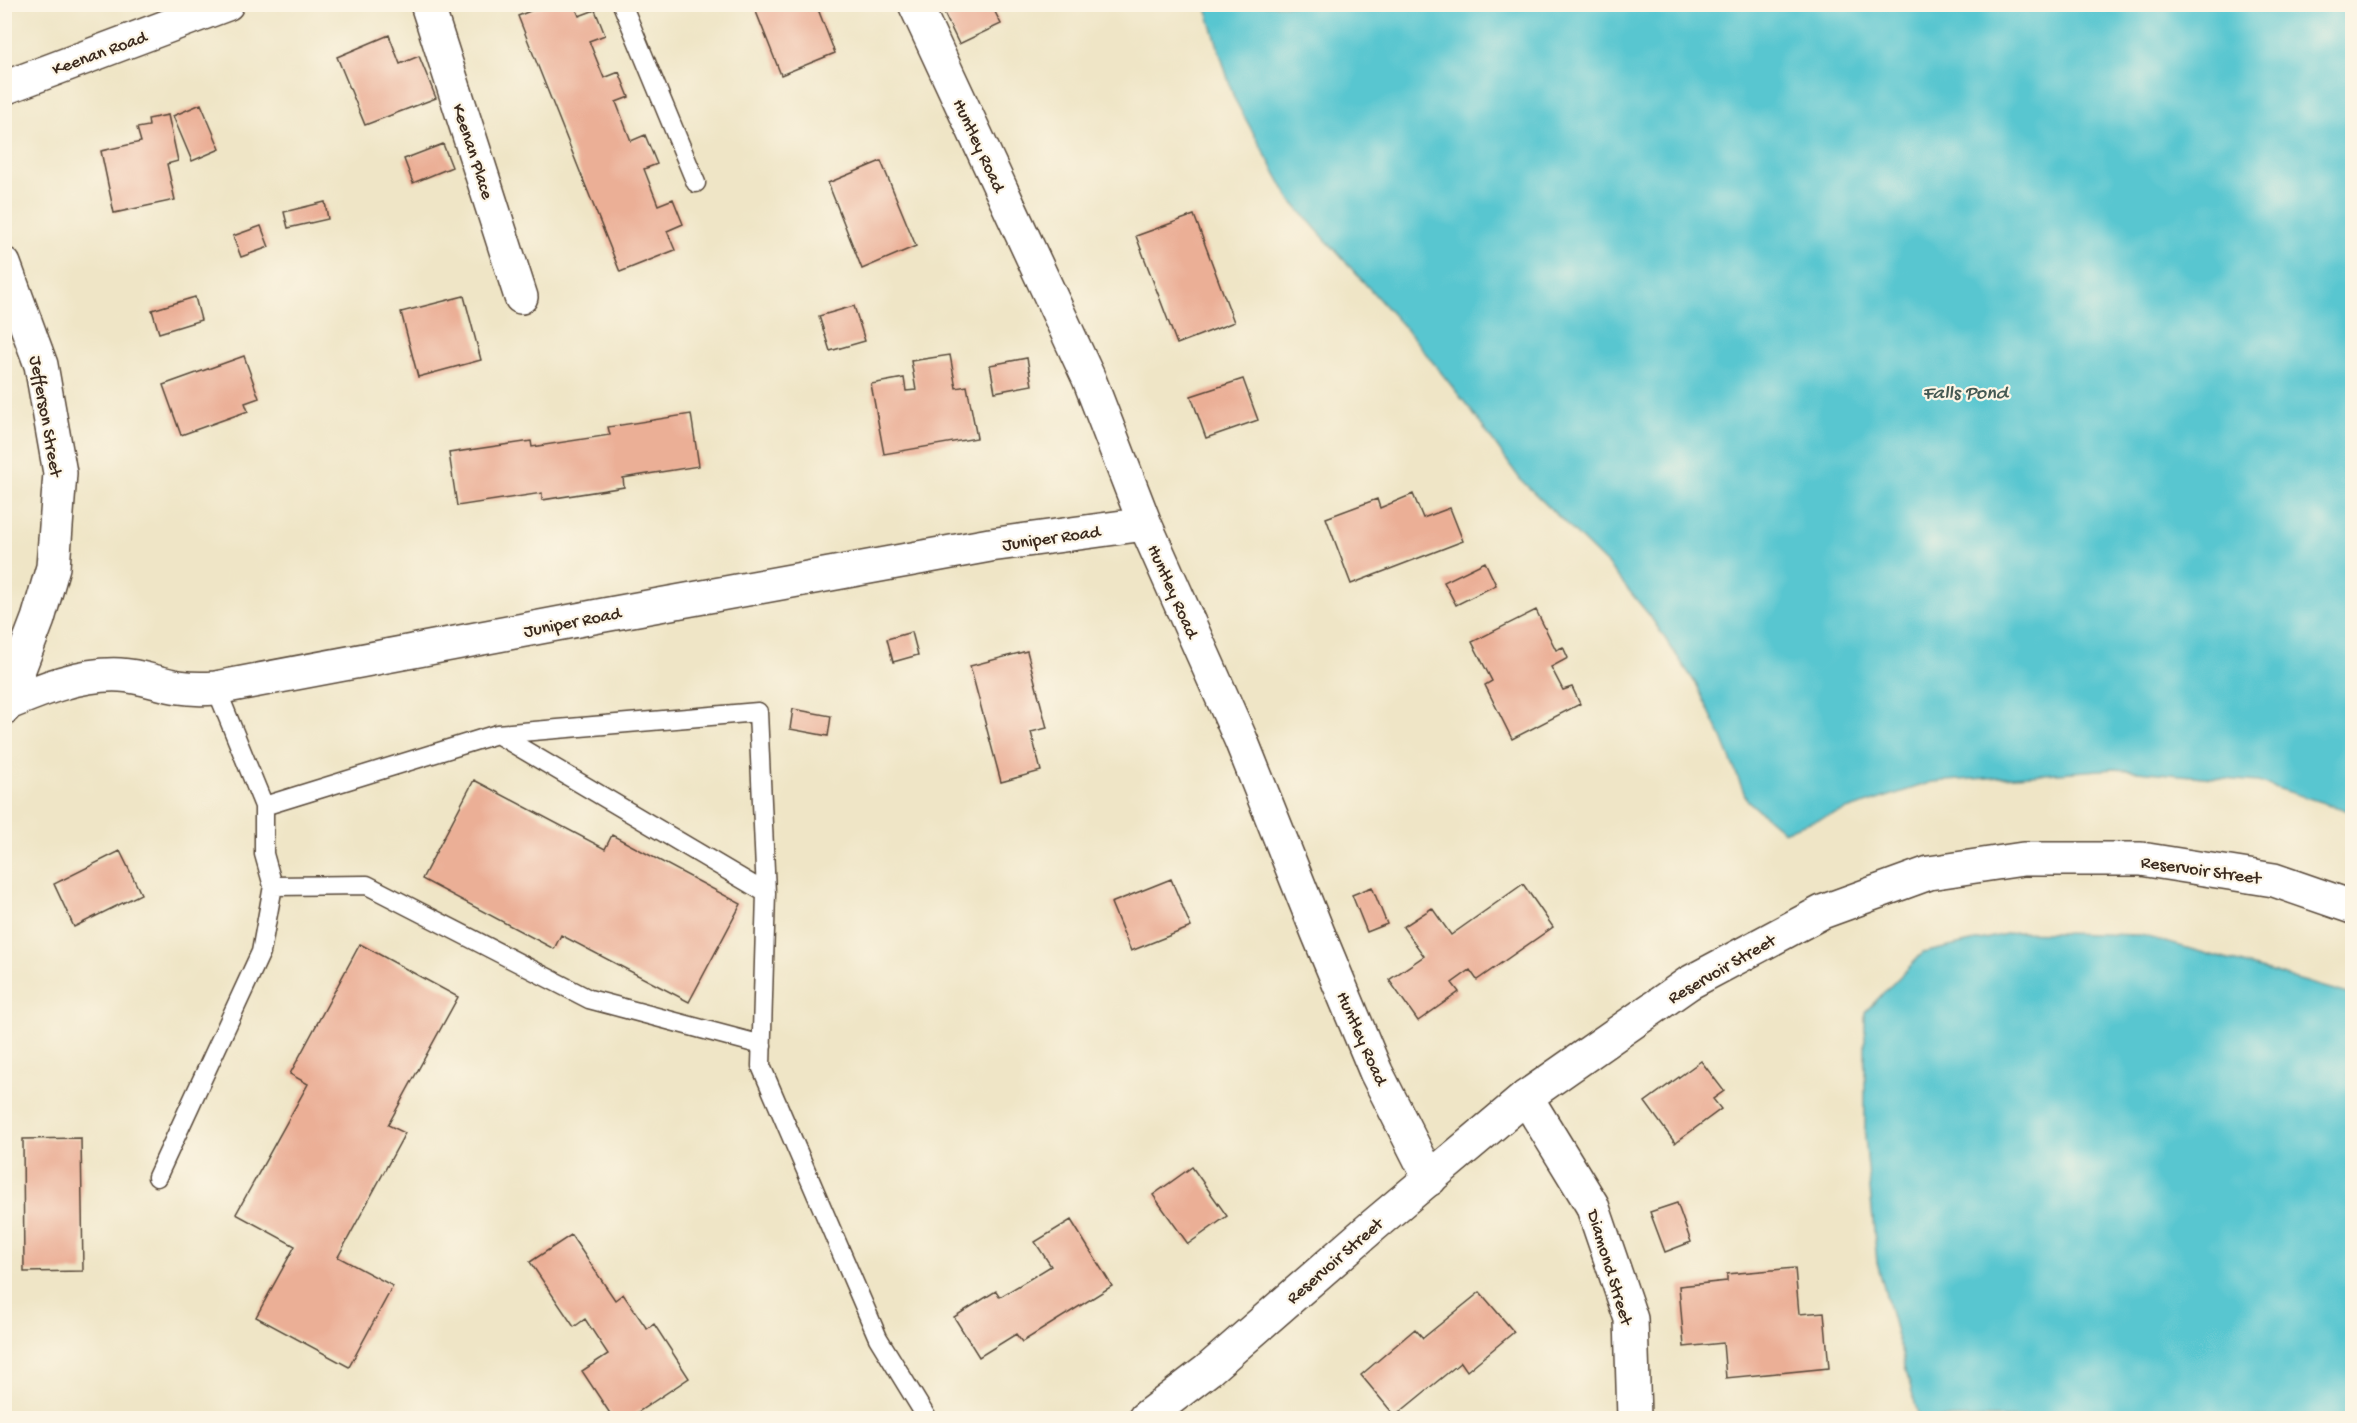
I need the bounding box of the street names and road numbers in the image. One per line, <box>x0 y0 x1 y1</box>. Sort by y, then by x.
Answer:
street label: Keenan Road <box>50 27 151 81</box>
street label: Huntley Road <box>947 96 1009 197</box>
street label: Keenan Place <box>446 101 497 203</box>
street label: Jefferson Street <box>24 354 66 480</box>
street label: Juniper Road <box>1001 522 1103 557</box>
street label: Huntley Road <box>1142 542 1202 643</box>
street label: Juniper Road <box>522 603 624 643</box>
street label: Reservoir Street <box>2139 853 2264 891</box>
street label: Reservoir Street <box>1665 930 1781 1009</box>
street label: Huntley Road <box>1331 989 1391 1090</box>
street label: Diamond Street <box>1581 1207 1637 1329</box>
street label: Reservoir Street <box>1283 1213 1389 1309</box>

